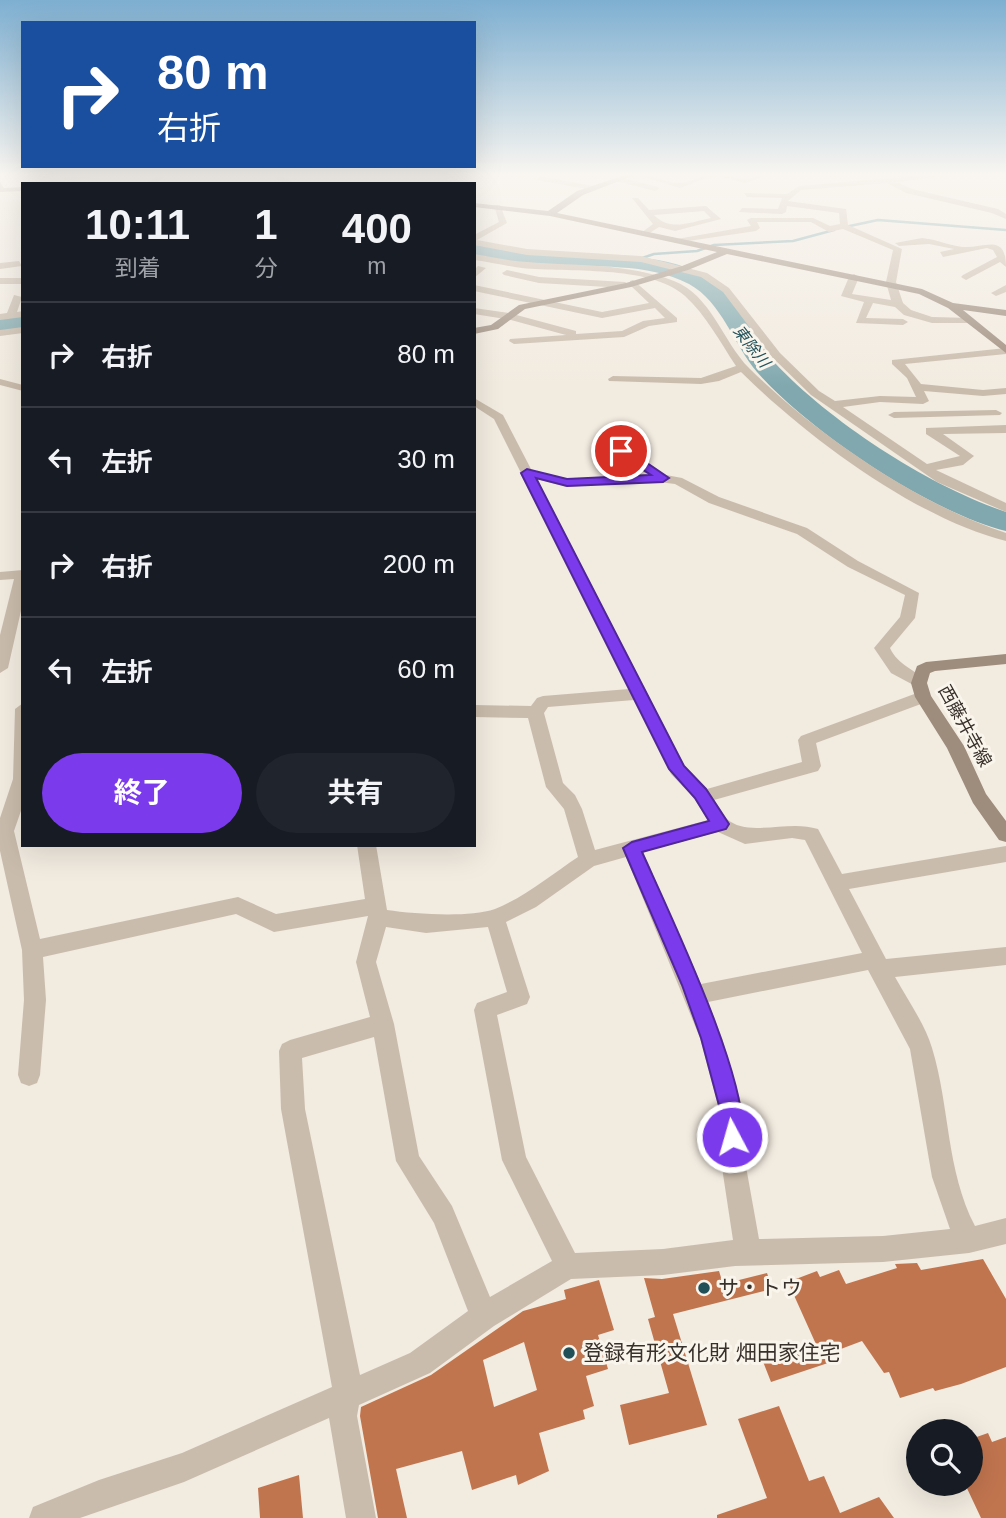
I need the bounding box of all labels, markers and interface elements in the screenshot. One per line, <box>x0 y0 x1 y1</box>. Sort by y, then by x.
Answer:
text: 80 m <box>157 45 269 99</box>
icon: right <box>42 49 133 140</box>
text: 右折 <box>157 110 221 146</box>
text: 10:11 <box>85 201 190 248</box>
text: 1 <box>254 201 278 248</box>
text: 400 <box>342 205 412 252</box>
text: m <box>367 253 386 279</box>
text: 到着 <box>115 255 161 281</box>
text: 分 <box>255 255 278 281</box>
water label: 東除川 <box>730 322 774 372</box>
icon: right <box>42 336 80 374</box>
text: 80 m <box>397 339 455 369</box>
text: 右折 <box>101 342 153 372</box>
pin <box>591 421 651 481</box>
icon: arrive <box>602 432 640 470</box>
icon: left <box>42 441 80 479</box>
text: 30 m <box>397 444 455 474</box>
text: 左折 <box>101 447 153 477</box>
icon: right <box>42 546 80 584</box>
text: 200 m <box>383 549 455 579</box>
text: 右折 <box>101 552 153 582</box>
icon: left <box>42 651 80 689</box>
text: 60 m <box>397 654 455 684</box>
text: 左折 <box>101 657 153 687</box>
street label: 西藤井寺線 <box>934 682 996 770</box>
button: 終了 <box>42 753 242 833</box>
button: 共有 <box>256 753 455 833</box>
position arrow <box>695 1100 769 1174</box>
place label: サ・トウ <box>718 1276 802 1299</box>
marker: サ・トウ <box>696 1280 712 1296</box>
place label: 登録有形文化財 畑田家住宅 <box>583 1341 841 1364</box>
marker: 登録有形文化財 畑田家住宅 <box>561 1345 577 1361</box>
map controls <box>906 1419 983 1496</box>
button: search <box>906 1419 983 1496</box>

